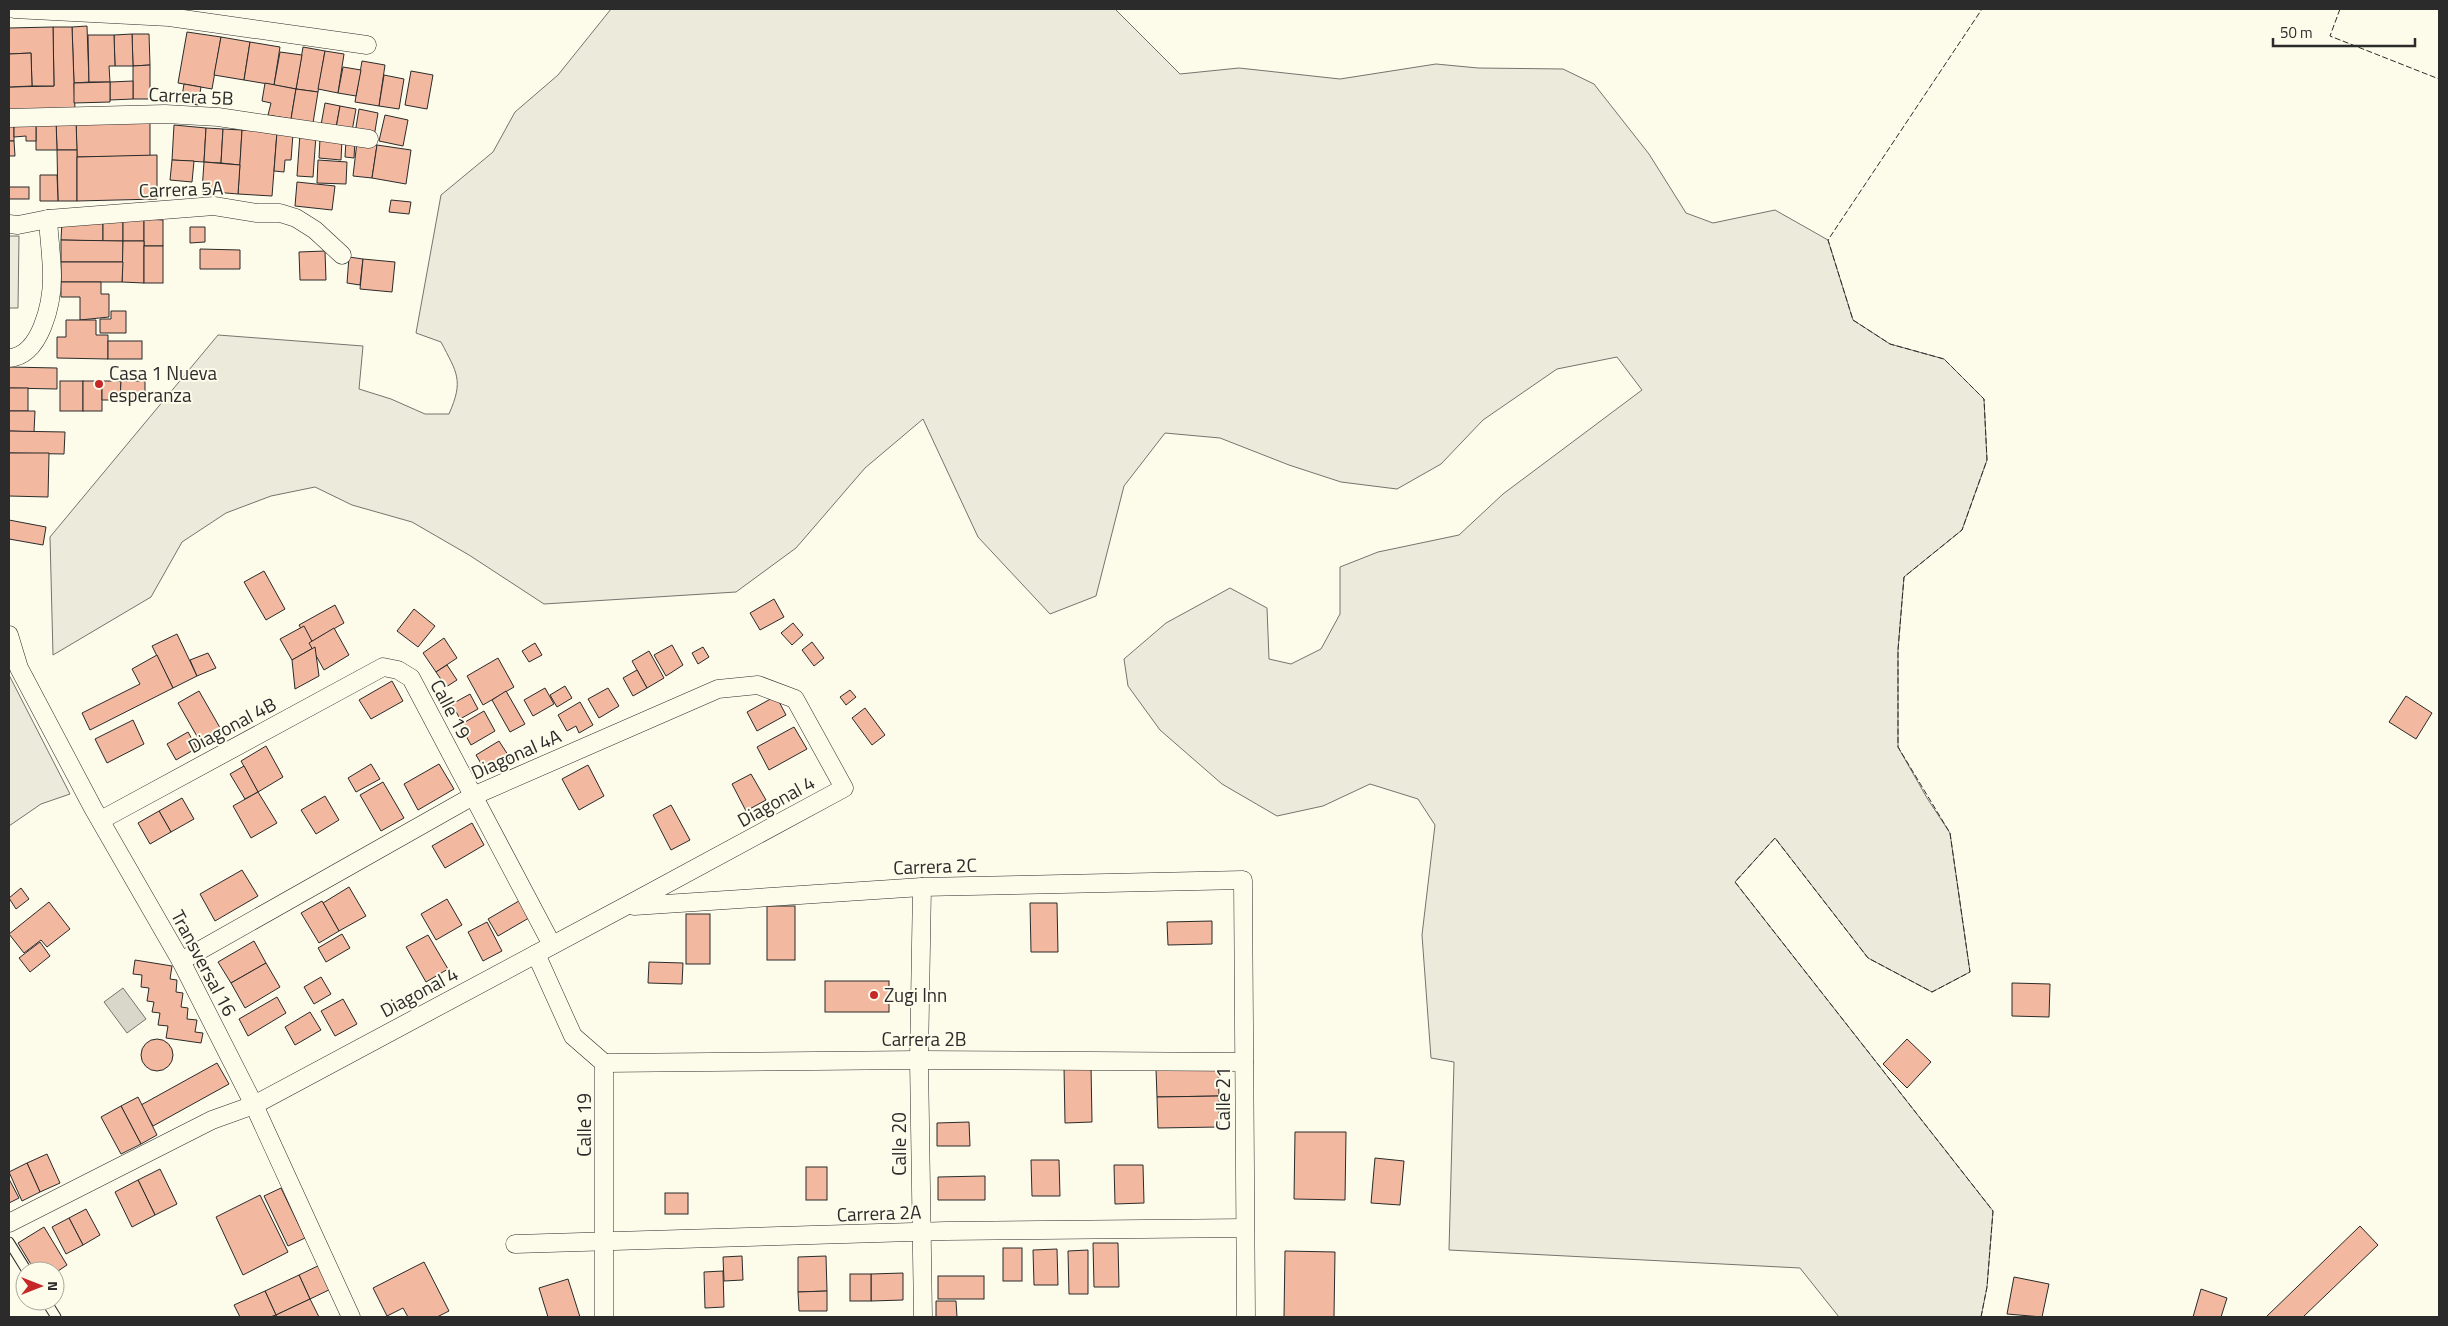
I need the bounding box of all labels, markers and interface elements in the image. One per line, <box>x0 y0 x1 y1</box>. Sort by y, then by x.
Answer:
scale bar <box>2273 15 2416 47</box>
text: 50 m <box>2280 21 2313 44</box>
street label: Carrera 5B <box>148 79 234 112</box>
street label: Carrera 5A <box>138 173 224 204</box>
place label: Casa 1 Nueva esperanza <box>109 358 218 409</box>
marker: Casa 1 Nueva esperanza <box>93 378 105 390</box>
street label: Calle 19 <box>424 674 479 744</box>
street label: Diagonal 4B <box>182 689 281 760</box>
street label: Diagonal 4A <box>466 721 566 786</box>
street label: Diagonal 4 <box>732 767 820 834</box>
street label: Carrera 2C <box>893 850 977 881</box>
street label: Transversal 16 <box>164 904 245 1021</box>
street label: Diagonal 4 <box>375 959 463 1024</box>
place label: Zugi Inn <box>884 980 947 1009</box>
marker: Zugi Inn <box>868 989 880 1001</box>
street label: Carrera 2B <box>881 1024 967 1053</box>
street label: Calle 21 <box>1208 1067 1237 1131</box>
street label: Calle 19 <box>569 1093 598 1157</box>
street label: Calle 20 <box>884 1112 913 1176</box>
street label: Carrera 2A <box>836 1197 922 1228</box>
north arrow <box>15 1261 65 1311</box>
text: N <box>43 1281 64 1291</box>

